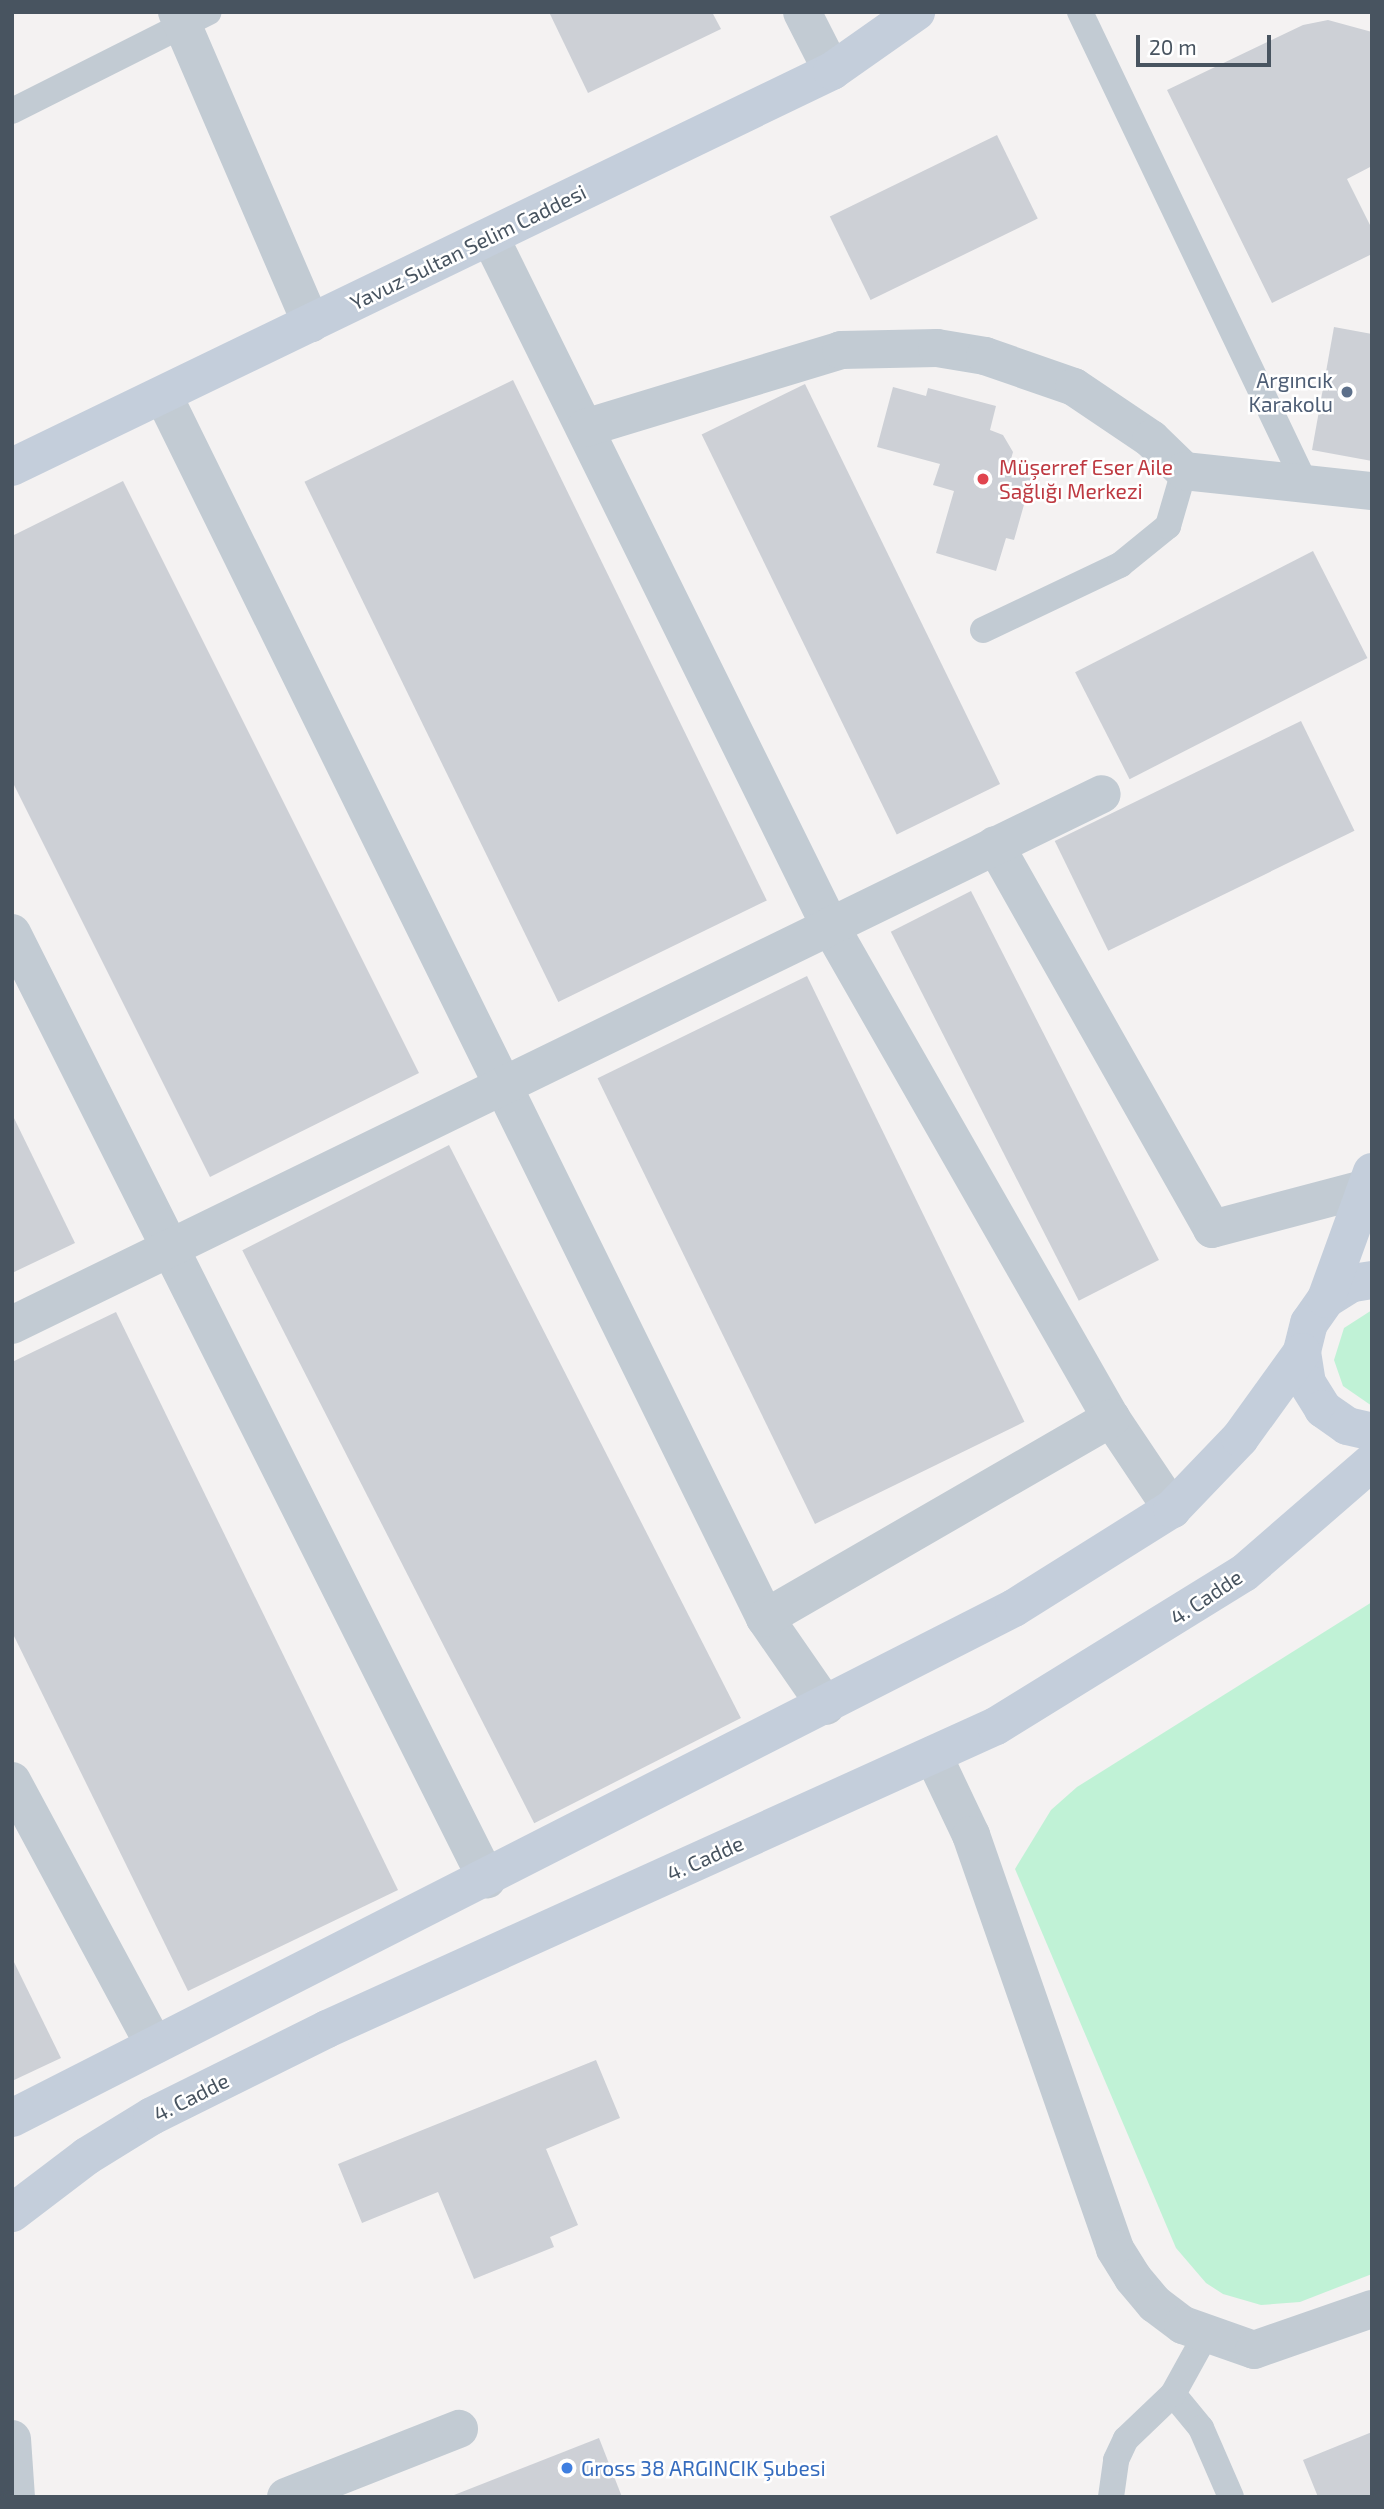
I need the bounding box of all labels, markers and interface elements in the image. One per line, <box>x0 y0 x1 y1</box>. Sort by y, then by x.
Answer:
scale bar <box>1139 21 1274 65</box>
text: 20 m <box>1149 34 1197 59</box>
street label: Yavuz Sultan Selim Caddesi <box>346 179 590 315</box>
place label: Argıncık Karakolu <box>1249 367 1333 417</box>
marker: Argıncık Karakolu <box>1339 384 1355 400</box>
place label: Müşerref Eser Aile Sağlığı Merkezi <box>999 454 1174 504</box>
marker: Müşerref Eser Aile Sağlığı Merkezi <box>973 469 993 489</box>
street label: 4. Cadde <box>1165 1564 1247 1630</box>
street label: 4. Cadde <box>663 1830 747 1886</box>
street label: 4. Cadde <box>149 2067 233 2127</box>
place label: Gross 38 ARGINCIK Şubesi <box>581 2455 826 2481</box>
marker: Gross 38 ARGINCIK Şubesi <box>559 2460 575 2476</box>

